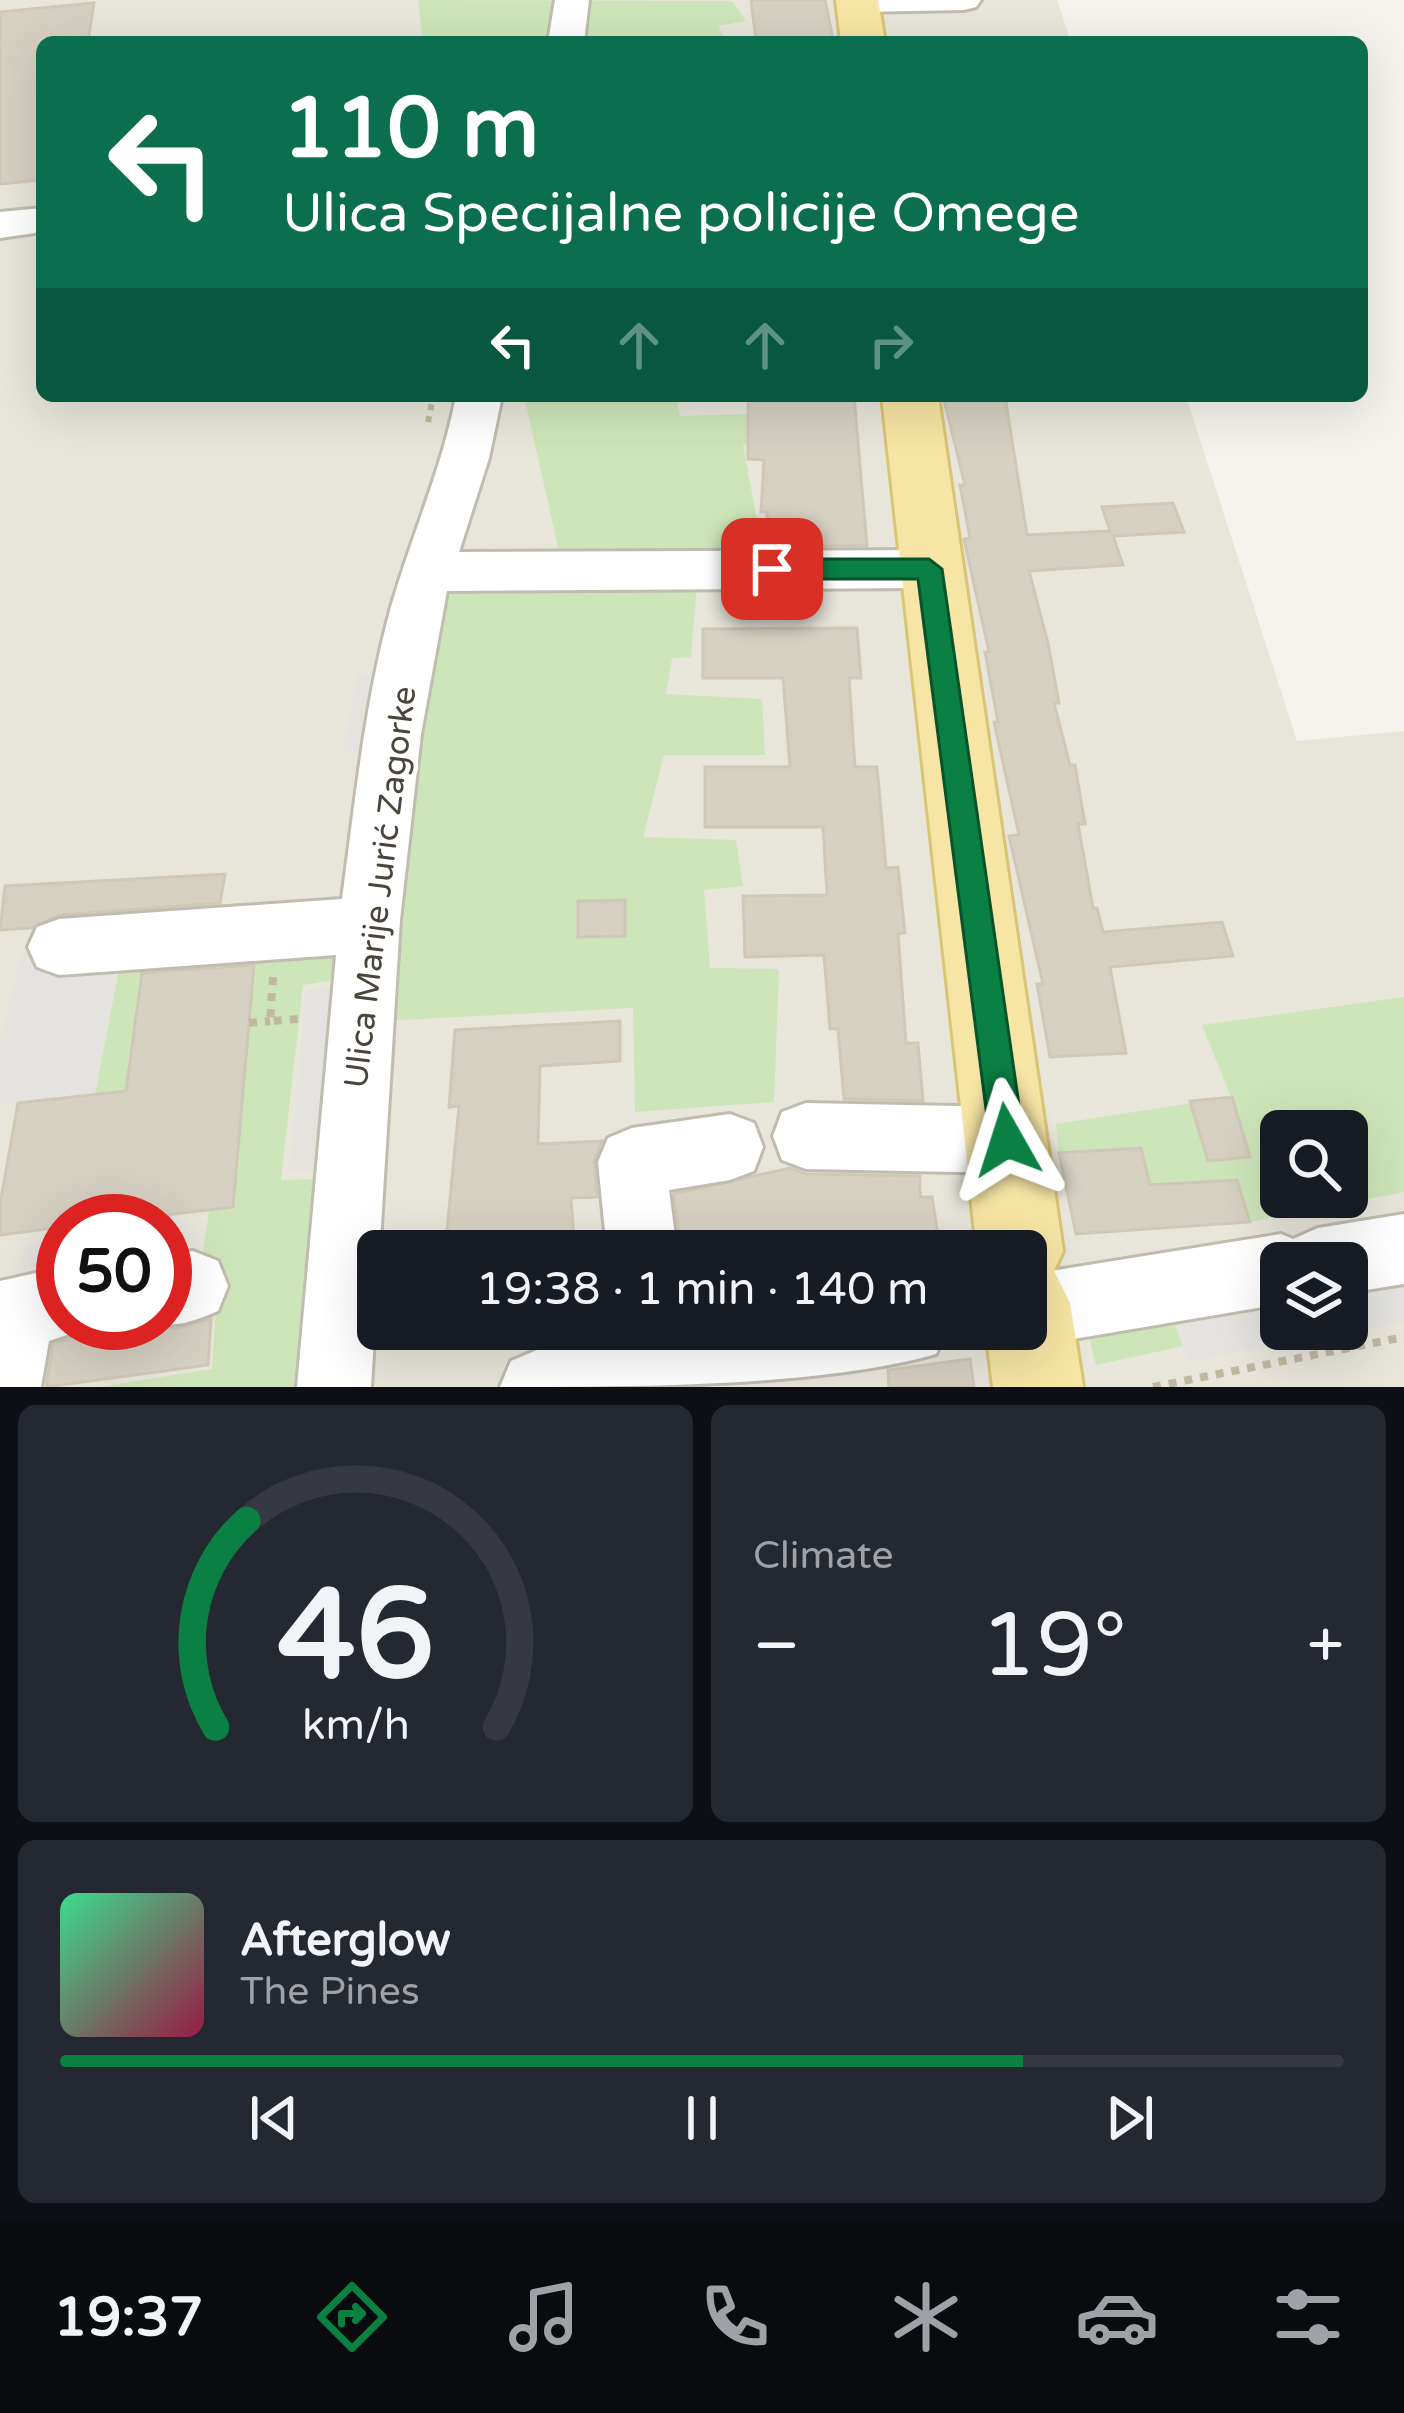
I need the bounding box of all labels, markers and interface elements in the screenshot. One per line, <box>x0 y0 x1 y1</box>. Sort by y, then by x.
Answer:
text: 110 m <box>282 79 539 180</box>
icon: left <box>84 84 240 240</box>
text: Ulica Specijalne policije Omege <box>282 181 1079 246</box>
icon: left <box>480 312 546 378</box>
icon: ahead <box>606 312 672 378</box>
icon: ahead <box>732 312 798 378</box>
icon: right <box>858 312 924 378</box>
pin <box>721 518 823 620</box>
icon: arrive <box>739 536 805 602</box>
street label: Ulica Marije Jurić Zagorke <box>336 684 425 1090</box>
position arrow <box>944 1077 1070 1203</box>
map controls <box>1260 1110 1368 1350</box>
button: search <box>1260 1110 1368 1218</box>
speed limit sign: 50 <box>36 1194 192 1350</box>
button: layers <box>1260 1242 1368 1350</box>
text: 19:38 · 1 min · 140 m <box>476 1263 928 1317</box>
text: Climate <box>753 1532 893 1579</box>
text: 46 <box>277 1561 434 1712</box>
text: 19° <box>980 1592 1127 1701</box>
text: − <box>753 1606 800 1686</box>
text: + <box>1307 1606 1344 1686</box>
text: km/h <box>302 1699 409 1750</box>
text: Afterglow <box>240 1914 451 1968</box>
text: The Pines <box>240 1968 420 2015</box>
icon: previous <box>241 2085 307 2151</box>
icon: pause <box>669 2085 735 2151</box>
icon: next <box>1097 2085 1163 2151</box>
icon: directions <box>310 2275 394 2359</box>
icon: music <box>502 2275 586 2359</box>
icon: phone <box>693 2275 777 2359</box>
icon: climate <box>884 2275 968 2359</box>
icon: car <box>1075 2275 1159 2359</box>
icon: filters <box>1266 2275 1350 2359</box>
text: 19:37 <box>54 2285 203 2350</box>

